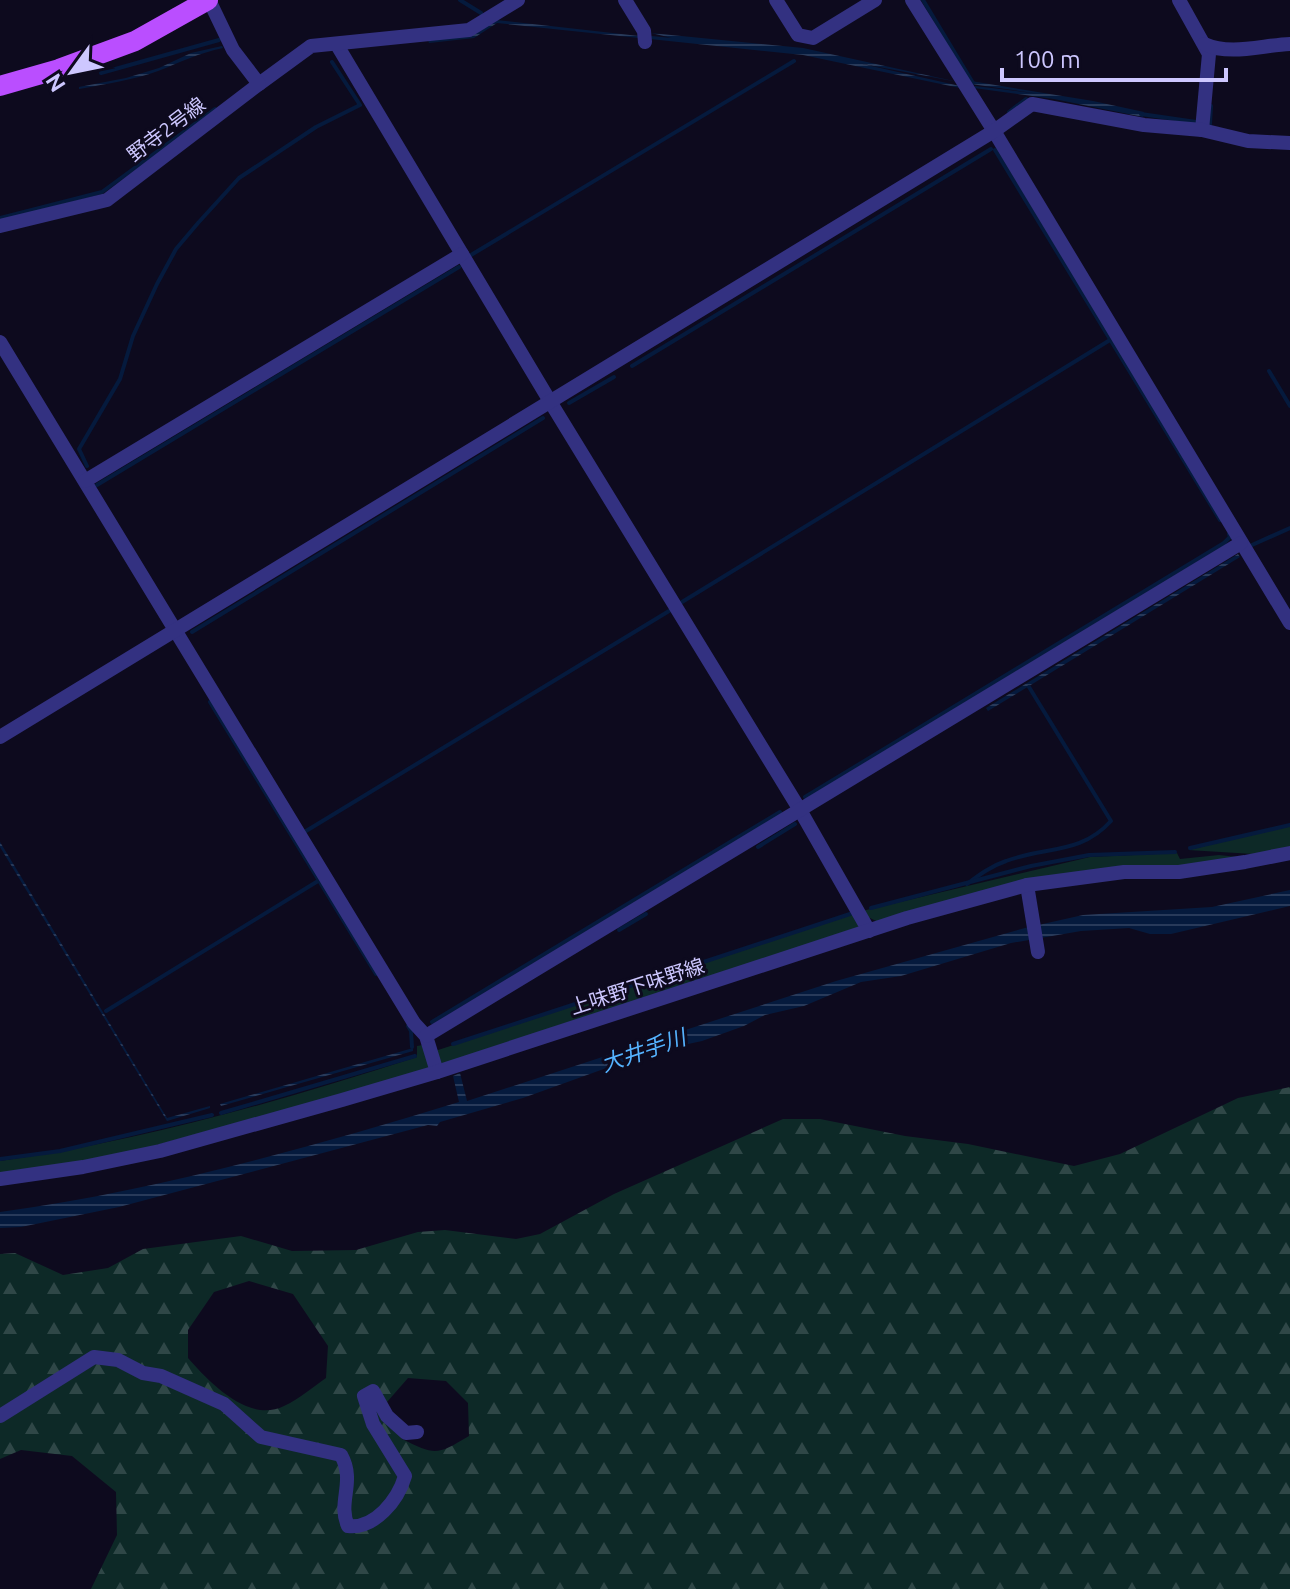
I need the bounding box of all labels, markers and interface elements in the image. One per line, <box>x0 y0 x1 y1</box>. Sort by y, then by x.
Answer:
north arrow <box>32 32 112 112</box>
scale bar <box>1002 32 1226 82</box>
text: 100 m <box>1014 46 1081 73</box>
text: N <box>40 69 70 97</box>
street label: 野寺2号線 <box>123 92 209 166</box>
street label: 上味野下味野線 <box>567 953 707 1019</box>
water label: 大井手川 <box>597 1023 691 1076</box>

